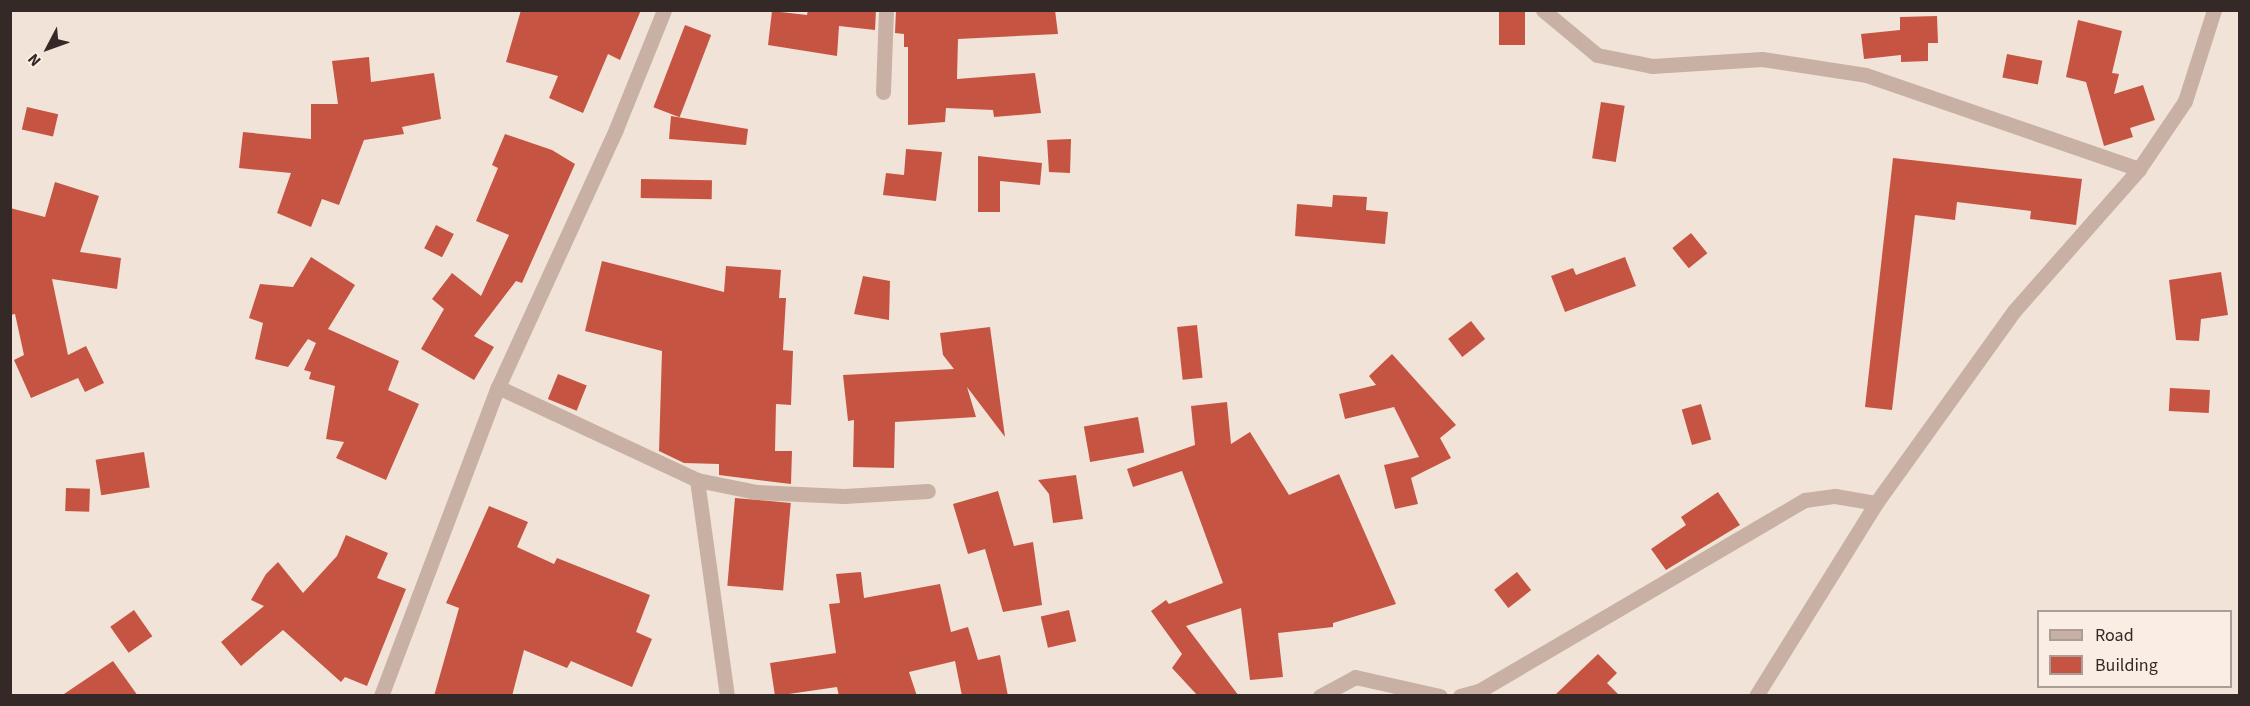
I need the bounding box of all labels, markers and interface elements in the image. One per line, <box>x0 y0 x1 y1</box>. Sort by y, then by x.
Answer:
north arrow <box>18 18 78 78</box>
text: N <box>23 49 46 71</box>
legend <box>2037 610 2232 688</box>
text: Road <box>2095 623 2134 648</box>
text: Building <box>2095 653 2158 678</box>

